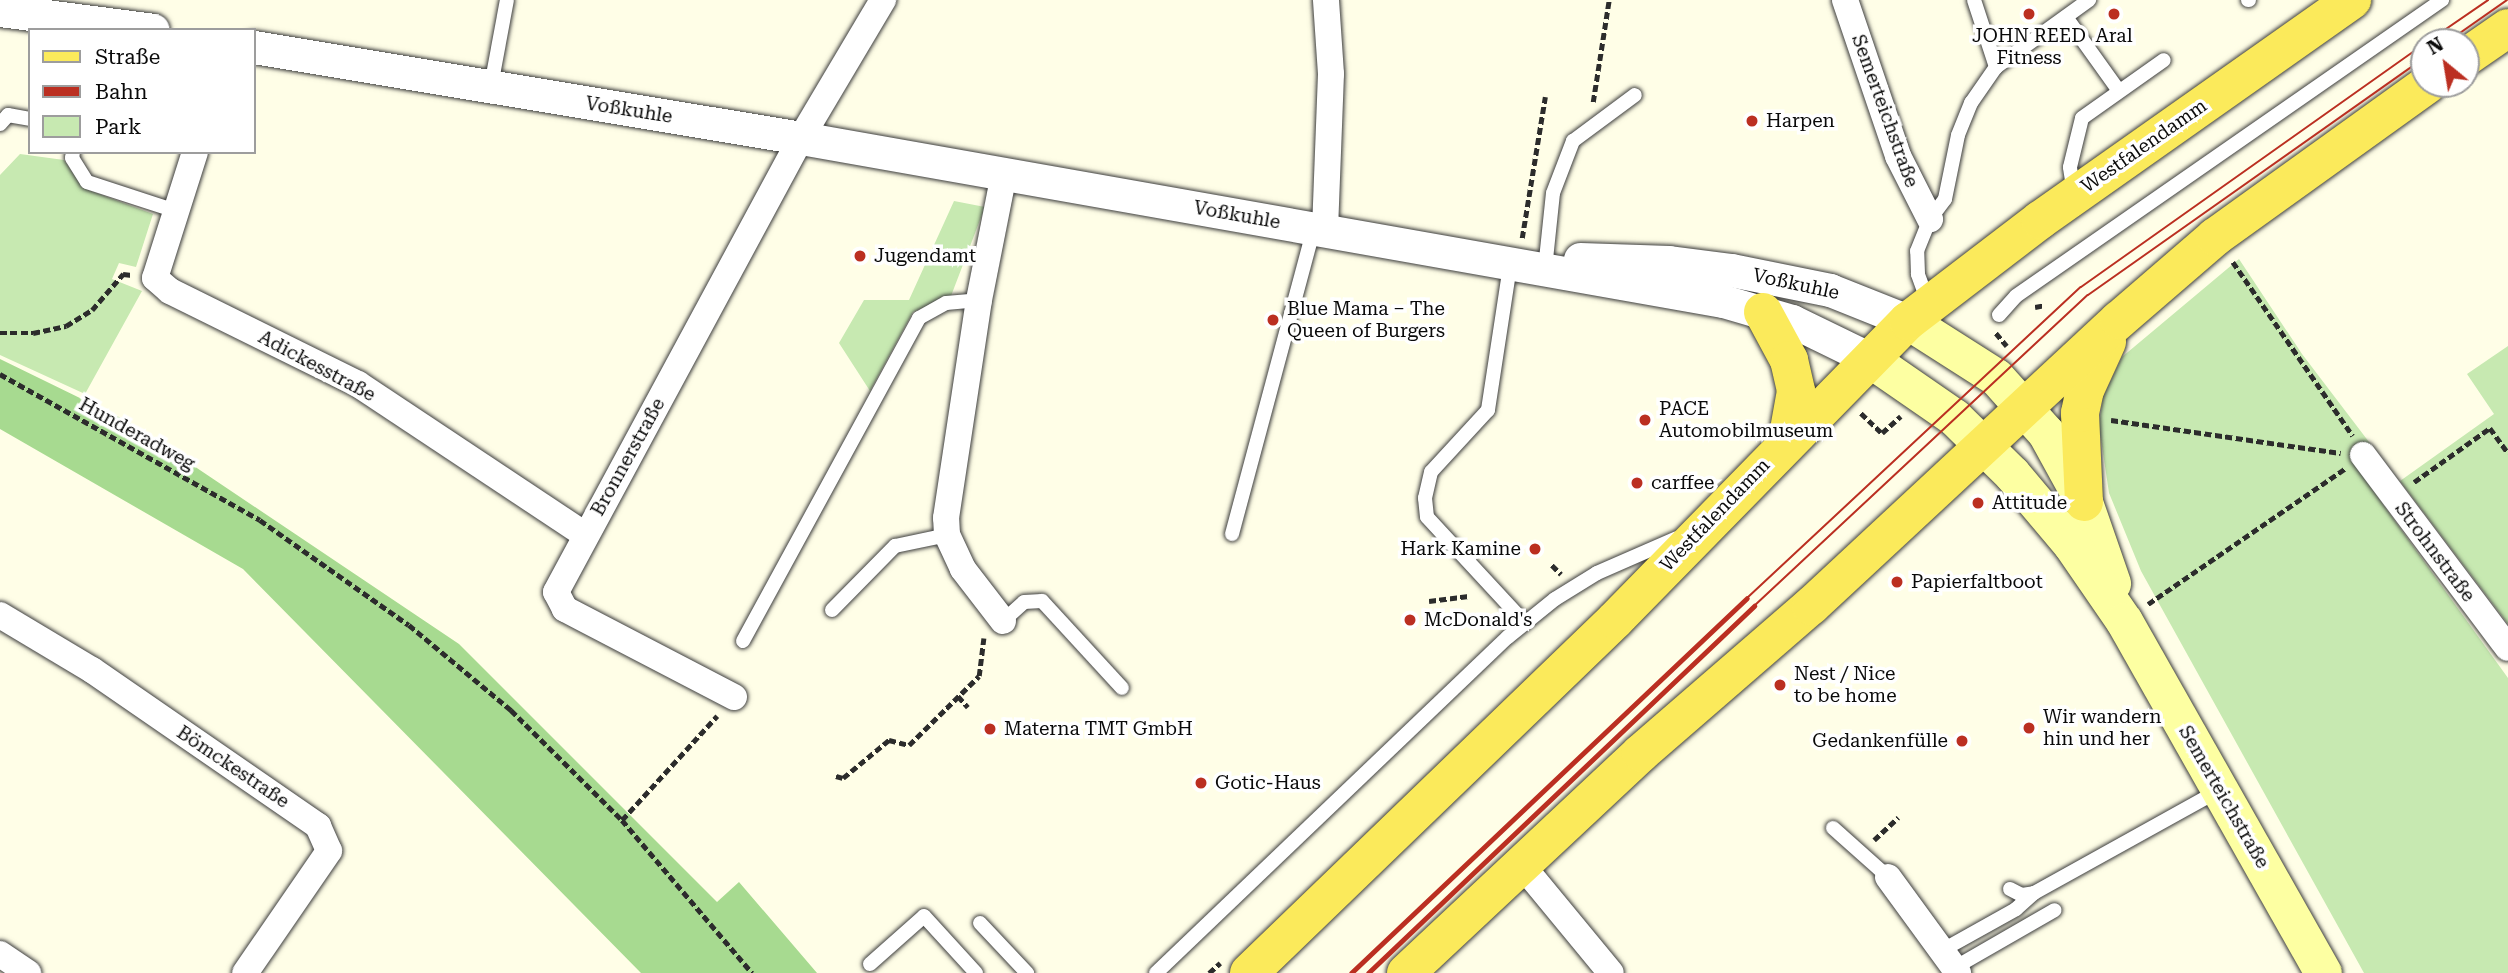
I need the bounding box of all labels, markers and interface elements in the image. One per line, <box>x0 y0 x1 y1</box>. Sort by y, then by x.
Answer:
marker: JOHN REED Fitness <box>2021 6 2037 22</box>
marker: Aral <box>2106 6 2122 22</box>
place label: JOHN REED Fitness <box>1972 25 2086 69</box>
place label: Aral <box>2095 25 2133 47</box>
legend <box>28 28 256 154</box>
north arrow <box>2410 28 2480 98</box>
street label: Semerteichstraße <box>1847 31 1923 191</box>
text: N <box>2423 32 2447 60</box>
text: Straße <box>95 45 160 69</box>
text: Bahn <box>95 80 147 104</box>
street label: Voßkuhle <box>584 92 674 128</box>
street label: Westfalendamm <box>2077 94 2211 198</box>
place label: Harpen <box>1766 110 1835 132</box>
marker: Harpen <box>1744 113 1760 129</box>
text: Park <box>95 115 141 139</box>
street label: Voßkuhle <box>1192 196 1282 234</box>
place label: Jugendamt <box>874 245 976 267</box>
marker: Jugendamt <box>852 248 868 264</box>
street label: Voßkuhle <box>1751 264 1841 304</box>
place label: Blue Mama – The Queen of Burgers <box>1287 298 1445 342</box>
marker: Blue Mama – The Queen of Burgers <box>1265 312 1281 328</box>
street label: Adickesstraße <box>255 326 379 406</box>
street label: Hunderadweg <box>75 393 199 475</box>
street label: Bronnerstraße <box>586 394 670 520</box>
place label: PACE Automobilmuseum <box>1659 398 1833 442</box>
marker: PACE Automobilmuseum <box>1637 412 1653 428</box>
street label: Westfalendamm <box>1655 454 1775 576</box>
place label: carffee <box>1651 472 1714 494</box>
marker: carffee <box>1629 475 1645 491</box>
place label: Attitude <box>1992 492 2067 514</box>
marker: Attitude <box>1970 495 1986 511</box>
street label: Strohnstraße <box>2390 498 2480 606</box>
place label: Hark Kamine <box>1400 538 1521 560</box>
marker: Hark Kamine <box>1527 541 1543 557</box>
place label: Papierfaltboot <box>1911 571 2043 593</box>
marker: Papierfaltboot <box>1889 574 1905 590</box>
place label: McDonald's <box>1424 609 1532 631</box>
marker: McDonald's <box>1402 612 1418 628</box>
place label: Nest / Nice to be home <box>1794 663 1897 707</box>
marker: Nest / Nice to be home <box>1772 677 1788 693</box>
place label: Wir wandern hin und her <box>2043 706 2162 750</box>
place label: Materna TMT GmbH <box>1004 718 1193 740</box>
marker: Wir wandern hin und her <box>2021 720 2037 736</box>
street label: Bömckestraße <box>172 721 294 813</box>
marker: Materna TMT GmbH <box>982 721 998 737</box>
street label: Semerteichstraße <box>2174 722 2274 872</box>
place label: Gedankenfülle <box>1812 730 1948 752</box>
marker: Gedankenfülle <box>1954 733 1970 749</box>
place label: Gotic-Haus <box>1215 772 1321 794</box>
marker: Gotic-Haus <box>1193 775 1209 791</box>

